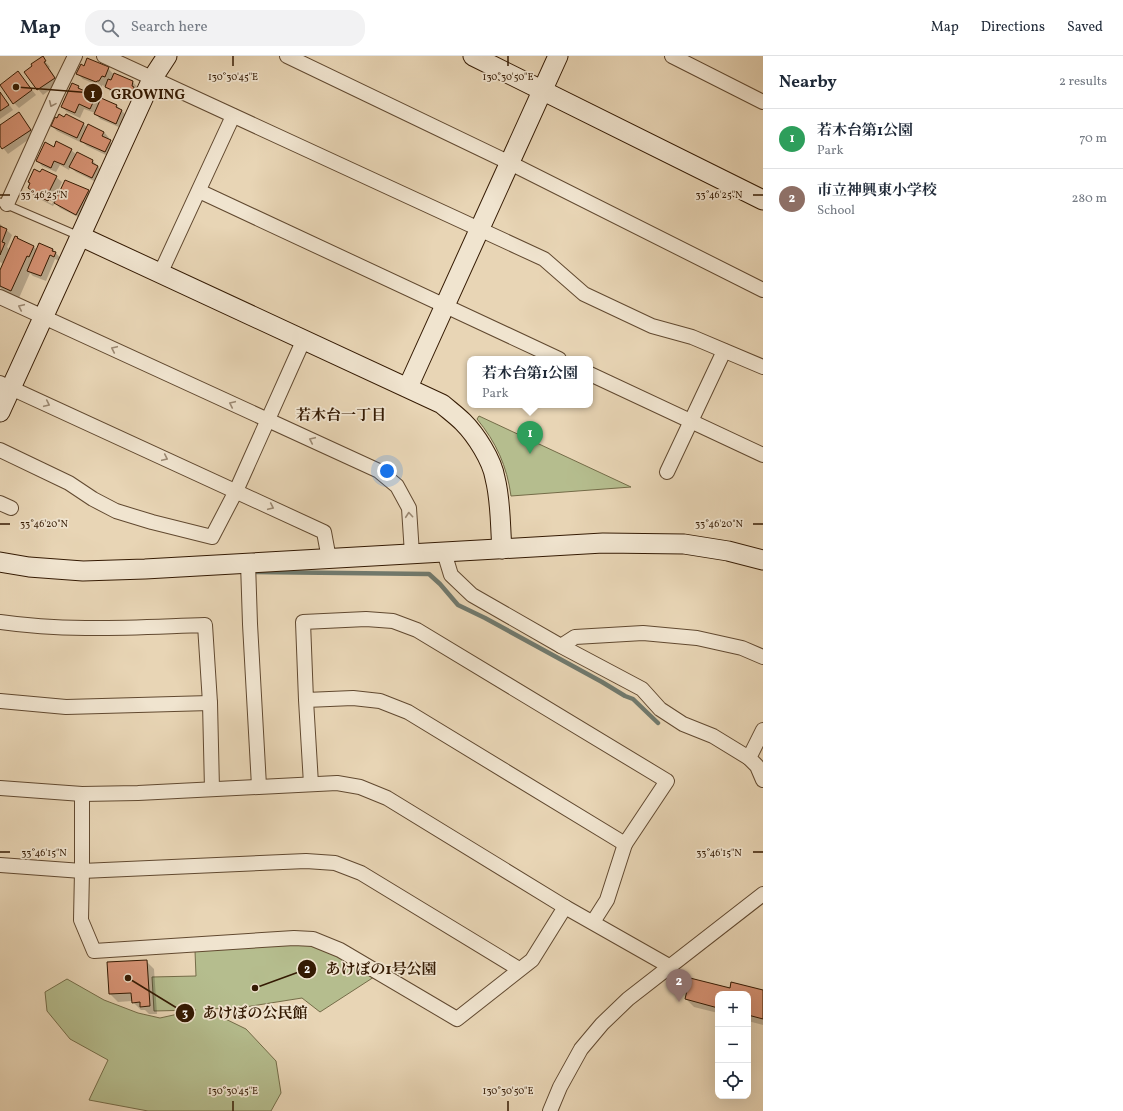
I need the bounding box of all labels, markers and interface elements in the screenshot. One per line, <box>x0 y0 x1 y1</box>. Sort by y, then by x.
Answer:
search box <box>85 10 365 46</box>
text: Map <box>20 15 61 41</box>
icon: search <box>99 17 121 39</box>
text: Search here <box>131 17 208 38</box>
text: Map <box>931 18 959 37</box>
text: Directions <box>981 18 1045 37</box>
text: Saved <box>1067 18 1103 37</box>
text: 130°30'45"E <box>208 70 258 84</box>
text: 130°30'50"E <box>483 70 533 84</box>
text: Nearby <box>779 71 837 94</box>
text: 2 results <box>1059 73 1107 91</box>
callout: GROWING <box>83 80 194 107</box>
text: GROWING <box>111 85 186 106</box>
text: 1 <box>91 87 96 103</box>
one-way arrow <box>49 99 57 107</box>
text: 若木台第1公園 <box>817 121 913 142</box>
text: 1 <box>789 130 795 148</box>
text: 70 m <box>1079 130 1107 148</box>
text: Park <box>817 142 844 160</box>
text: 市立神興東小学校 <box>817 181 937 202</box>
text: 33°46'25"N <box>21 188 68 202</box>
text: 33°46'25"N <box>696 188 743 202</box>
text: 2 <box>789 190 795 208</box>
text: 280 m <box>1071 190 1107 208</box>
text: School <box>817 202 855 220</box>
one-way arrow <box>18 304 26 312</box>
one-way arrow <box>111 346 119 354</box>
popup <box>467 356 593 408</box>
text: 若木台第1公園 <box>482 364 578 385</box>
text: Park <box>482 385 509 403</box>
one-way arrow <box>42 399 50 407</box>
one-way arrow <box>229 401 237 409</box>
district label: 若木台一丁目 <box>296 406 386 427</box>
pin: 1 <box>517 421 543 454</box>
one-way arrow <box>308 437 316 445</box>
one-way arrow <box>161 453 168 461</box>
your location <box>377 461 397 481</box>
one-way arrow <box>266 502 274 510</box>
one-way arrow <box>405 512 414 518</box>
text: 33°46'20"N <box>20 517 69 531</box>
text: 33°46'20"N <box>695 517 744 531</box>
text: 33°46'15"N <box>21 846 67 860</box>
text: 33°46'15"N <box>696 846 742 860</box>
callout: あけぼの1号公園 <box>297 955 444 982</box>
text: あけぼの1号公園 <box>325 960 437 981</box>
text: 2 <box>304 962 310 978</box>
pin: 2 <box>666 969 692 1002</box>
map controls <box>715 991 751 1099</box>
button: + <box>715 991 751 1027</box>
callout: あけぼの公民館 <box>175 999 316 1026</box>
text: あけぼの公民館 <box>202 1004 308 1025</box>
text: 3 <box>182 1006 188 1022</box>
button: − <box>715 1027 751 1063</box>
button: locate <box>715 1063 751 1099</box>
text: 130°30'45"E <box>208 1084 258 1098</box>
text: 130°30'50"E <box>483 1084 533 1098</box>

